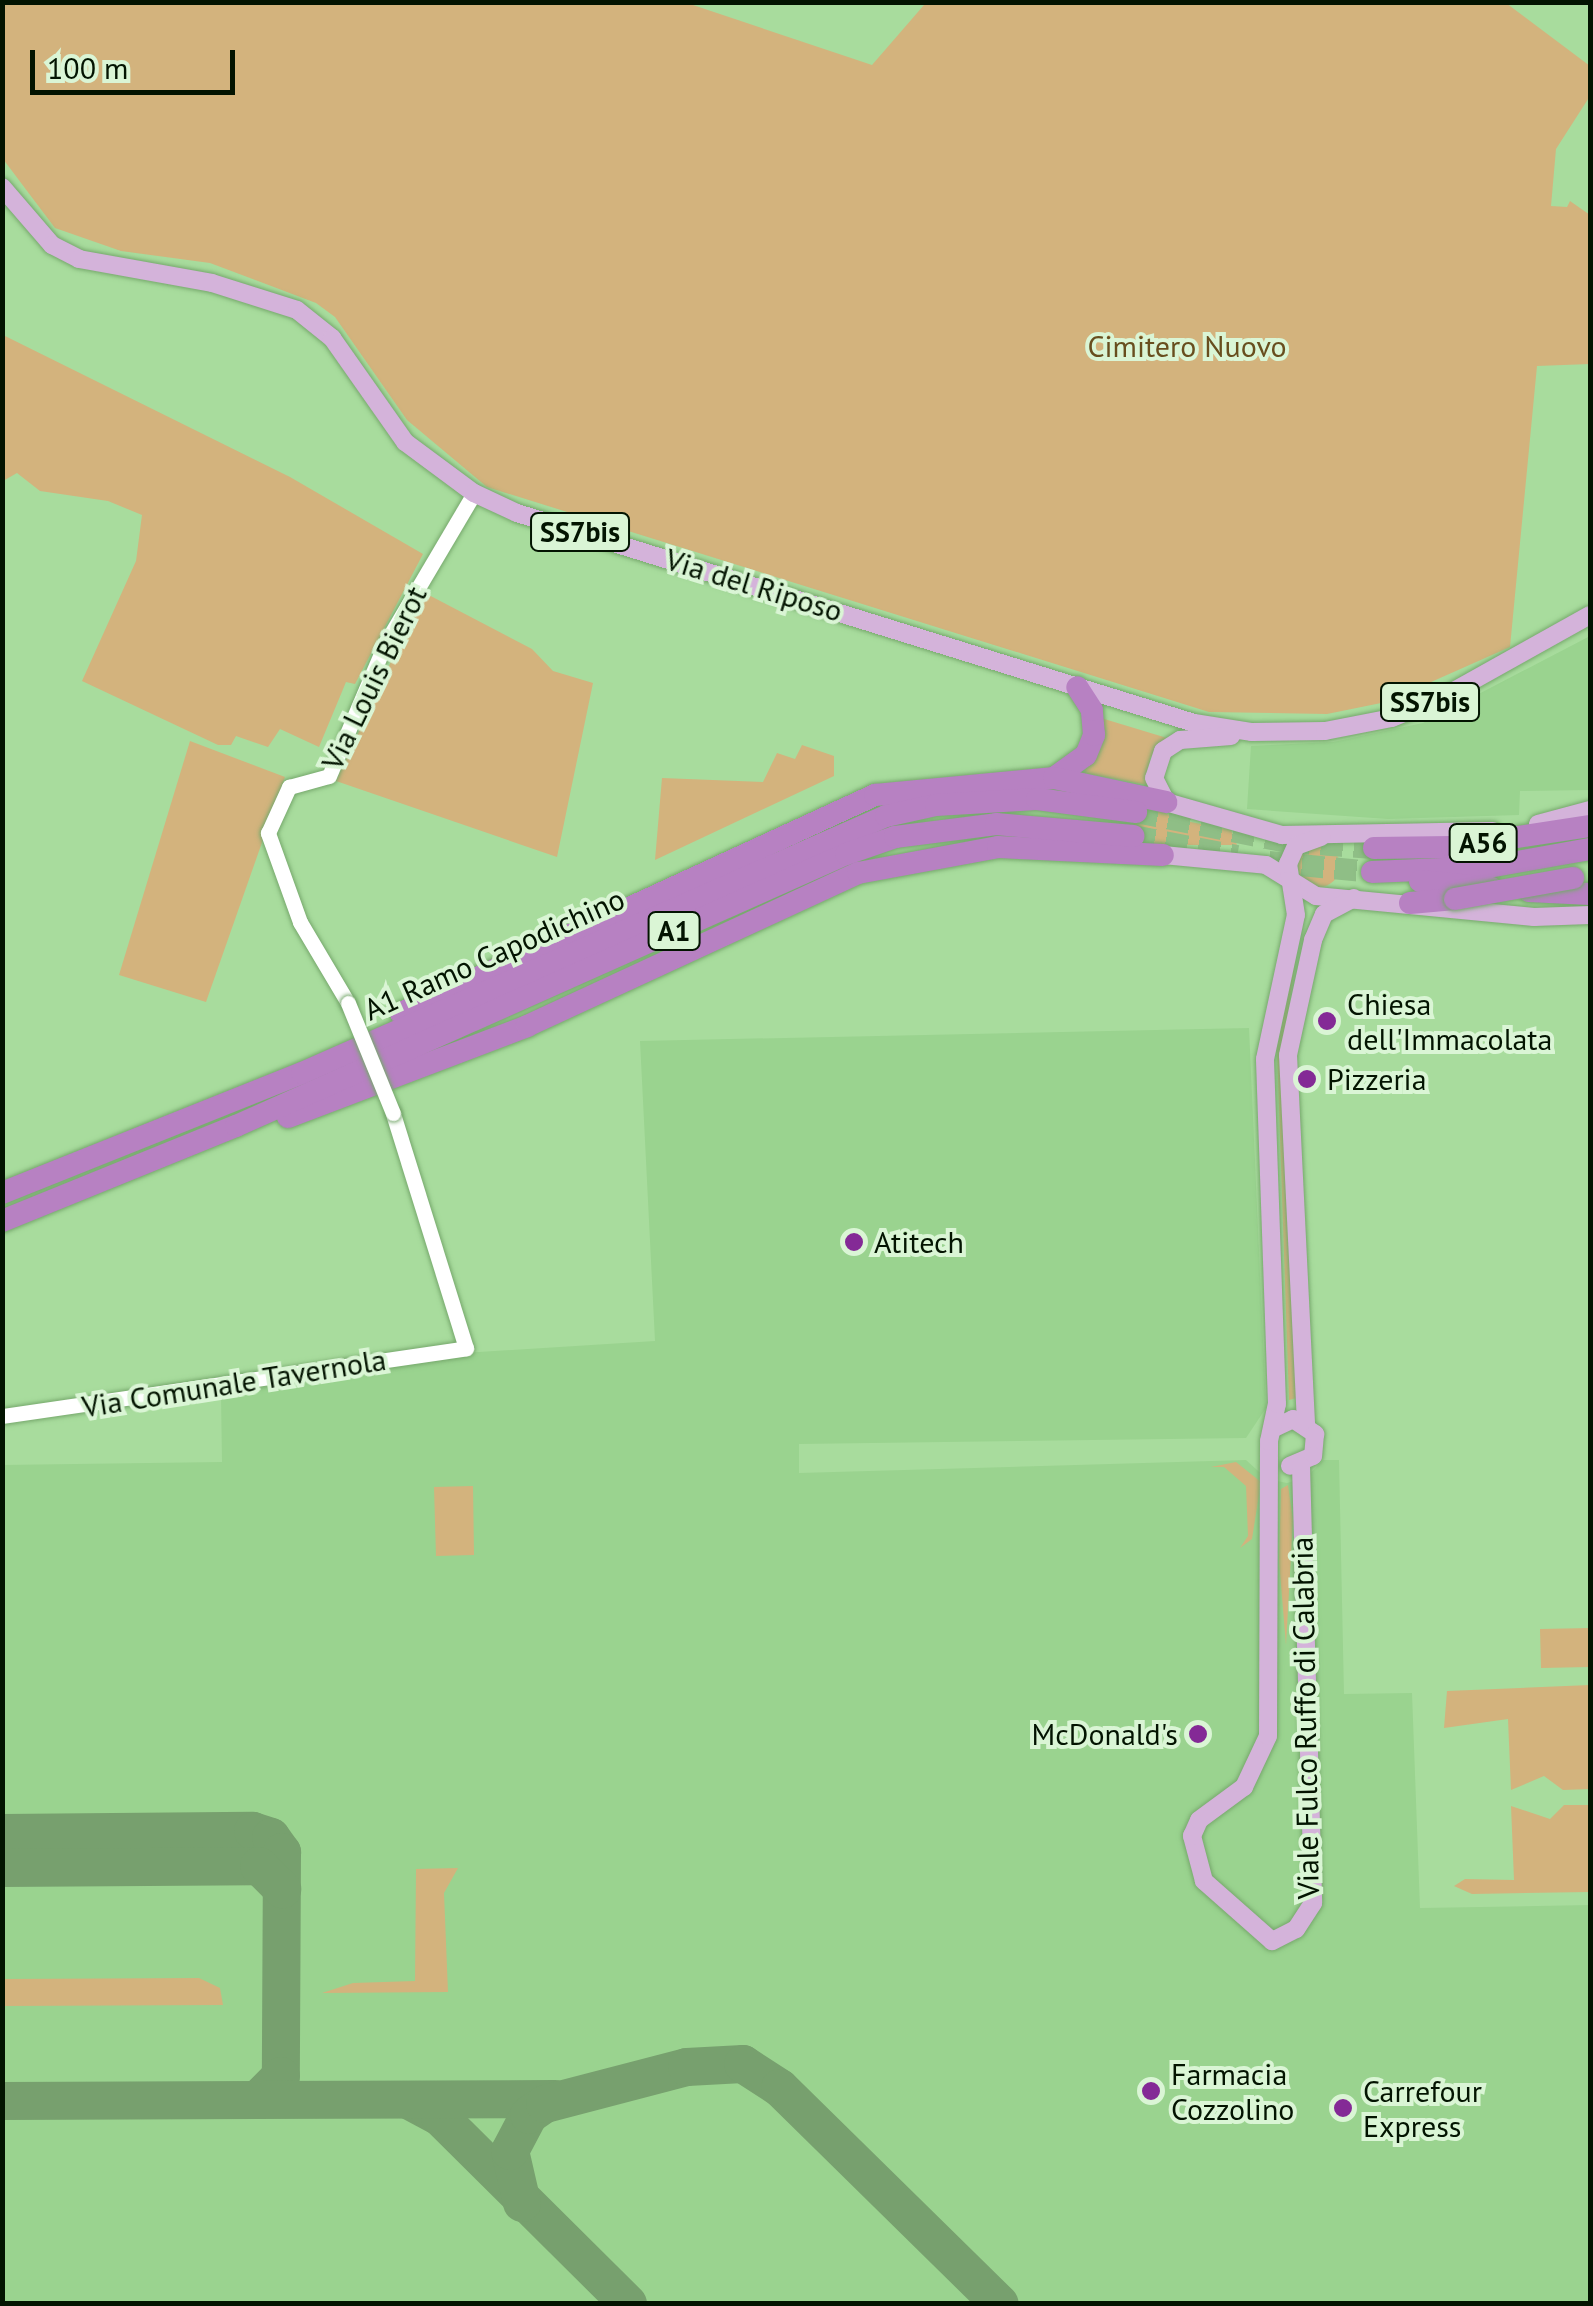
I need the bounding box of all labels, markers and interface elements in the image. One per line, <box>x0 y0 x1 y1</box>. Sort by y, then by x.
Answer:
scale bar <box>35 30 240 92</box>
text: 100 m <box>47 48 128 87</box>
park label: Cimitero Nuovo <box>1087 328 1287 364</box>
road number: SS7bis <box>530 509 630 555</box>
street label: Via del Riposo <box>661 541 847 629</box>
street label: Via Louis Bierot <box>314 580 434 776</box>
road number: SS7bis <box>1380 679 1480 725</box>
road number: A56 <box>1448 820 1518 866</box>
street label: A1 Ramo Capodichino <box>358 880 630 1028</box>
road number: A1 <box>646 908 702 954</box>
place label: Chiesa dell'Immacolata <box>1347 986 1552 1056</box>
marker: Chiesa dell'Immacolata <box>1316 1010 1338 1032</box>
place label: Pizzeria <box>1327 1061 1427 1097</box>
marker: Pizzeria <box>1296 1068 1318 1090</box>
place label: Atitech <box>874 1224 964 1260</box>
marker: Atitech <box>843 1231 865 1253</box>
street label: Via Comunale Tavernola <box>79 1341 389 1425</box>
street label: Viale Fulco Ruffo di Calabria <box>1284 1536 1326 1900</box>
place label: McDonald's <box>1032 1716 1178 1752</box>
marker: McDonald's <box>1187 1723 1209 1745</box>
place label: Farmacia Cozzolino <box>1171 2056 1294 2126</box>
place label: Carrefour Express <box>1363 2073 1482 2144</box>
marker: Farmacia Cozzolino <box>1140 2080 1162 2102</box>
marker: Carrefour Express <box>1332 2097 1354 2119</box>

